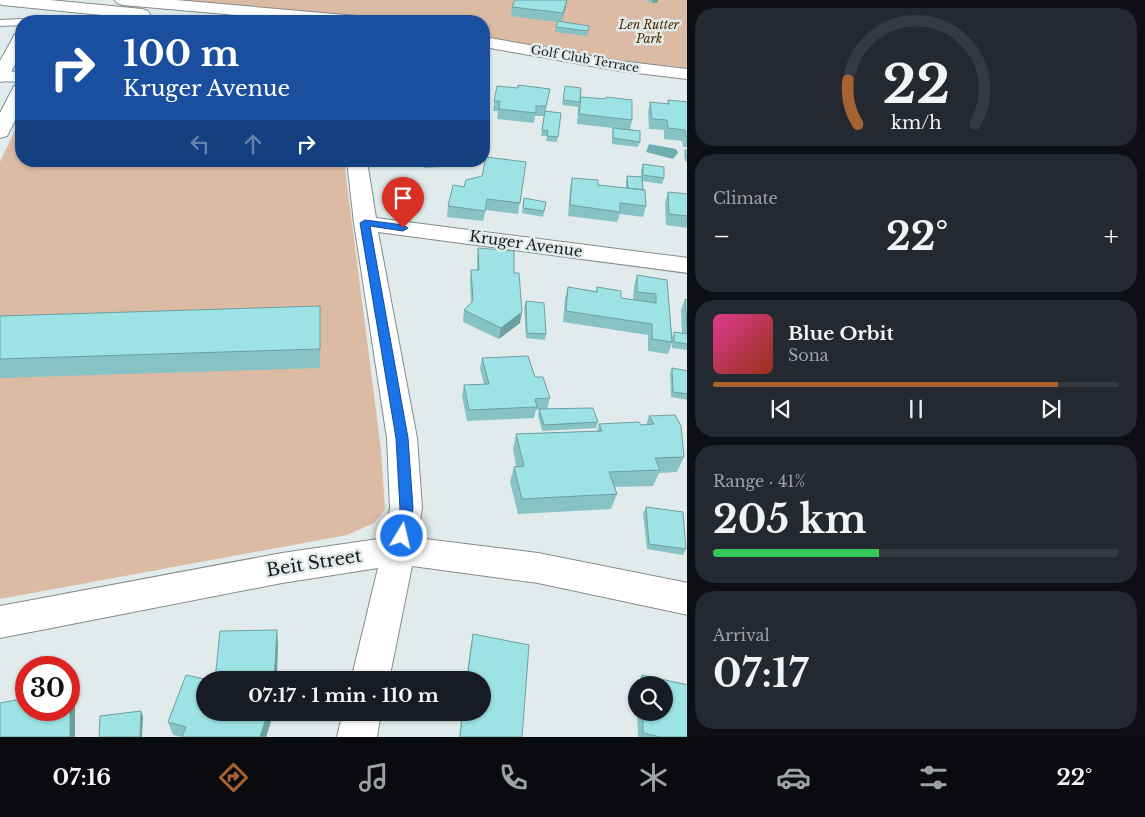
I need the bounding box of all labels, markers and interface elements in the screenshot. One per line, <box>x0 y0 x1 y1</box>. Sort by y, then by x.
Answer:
park label: Len Rutter Park <box>618 17 680 46</box>
text: 100 m <box>123 32 239 75</box>
icon: right <box>40 35 105 100</box>
street label: Golf Club Terrace <box>530 42 641 75</box>
text: 22 <box>882 53 950 117</box>
text: Kruger Avenue <box>123 75 290 102</box>
text: km/h <box>891 112 941 134</box>
icon: left <box>186 130 214 158</box>
icon: ahead <box>239 130 267 158</box>
icon: right <box>292 130 320 158</box>
pin <box>382 177 424 228</box>
icon: arrive <box>389 184 417 212</box>
text: Climate <box>713 188 778 208</box>
text: 22° <box>886 213 948 260</box>
text: − <box>713 219 731 254</box>
text: + <box>1104 219 1119 254</box>
street label: Kruger Avenue <box>468 226 584 261</box>
text: Blue Orbit <box>788 322 894 345</box>
text: Sona <box>788 345 829 365</box>
icon: previous <box>767 395 795 423</box>
icon: pause <box>902 395 930 423</box>
icon: next <box>1037 395 1065 423</box>
text: Range · 41% <box>713 471 805 491</box>
text: 205 km <box>713 496 866 543</box>
position arrow <box>375 509 427 561</box>
street label: Beit Street <box>265 545 364 581</box>
text: Arrival <box>713 625 770 645</box>
text: 07:17 <box>713 650 808 697</box>
speed limit sign: 30 <box>15 656 80 721</box>
map controls <box>628 676 673 721</box>
button: search <box>628 676 673 721</box>
text: 07:17 · 1 min · 110 m <box>248 684 439 707</box>
icon: directions <box>216 760 251 795</box>
icon: music <box>356 760 391 795</box>
icon: phone <box>496 760 531 795</box>
icon: climate <box>636 760 671 795</box>
icon: car <box>776 760 811 795</box>
icon: filters <box>916 760 951 795</box>
text: 07:16 <box>53 764 111 791</box>
text: 22° <box>1056 764 1092 791</box>

